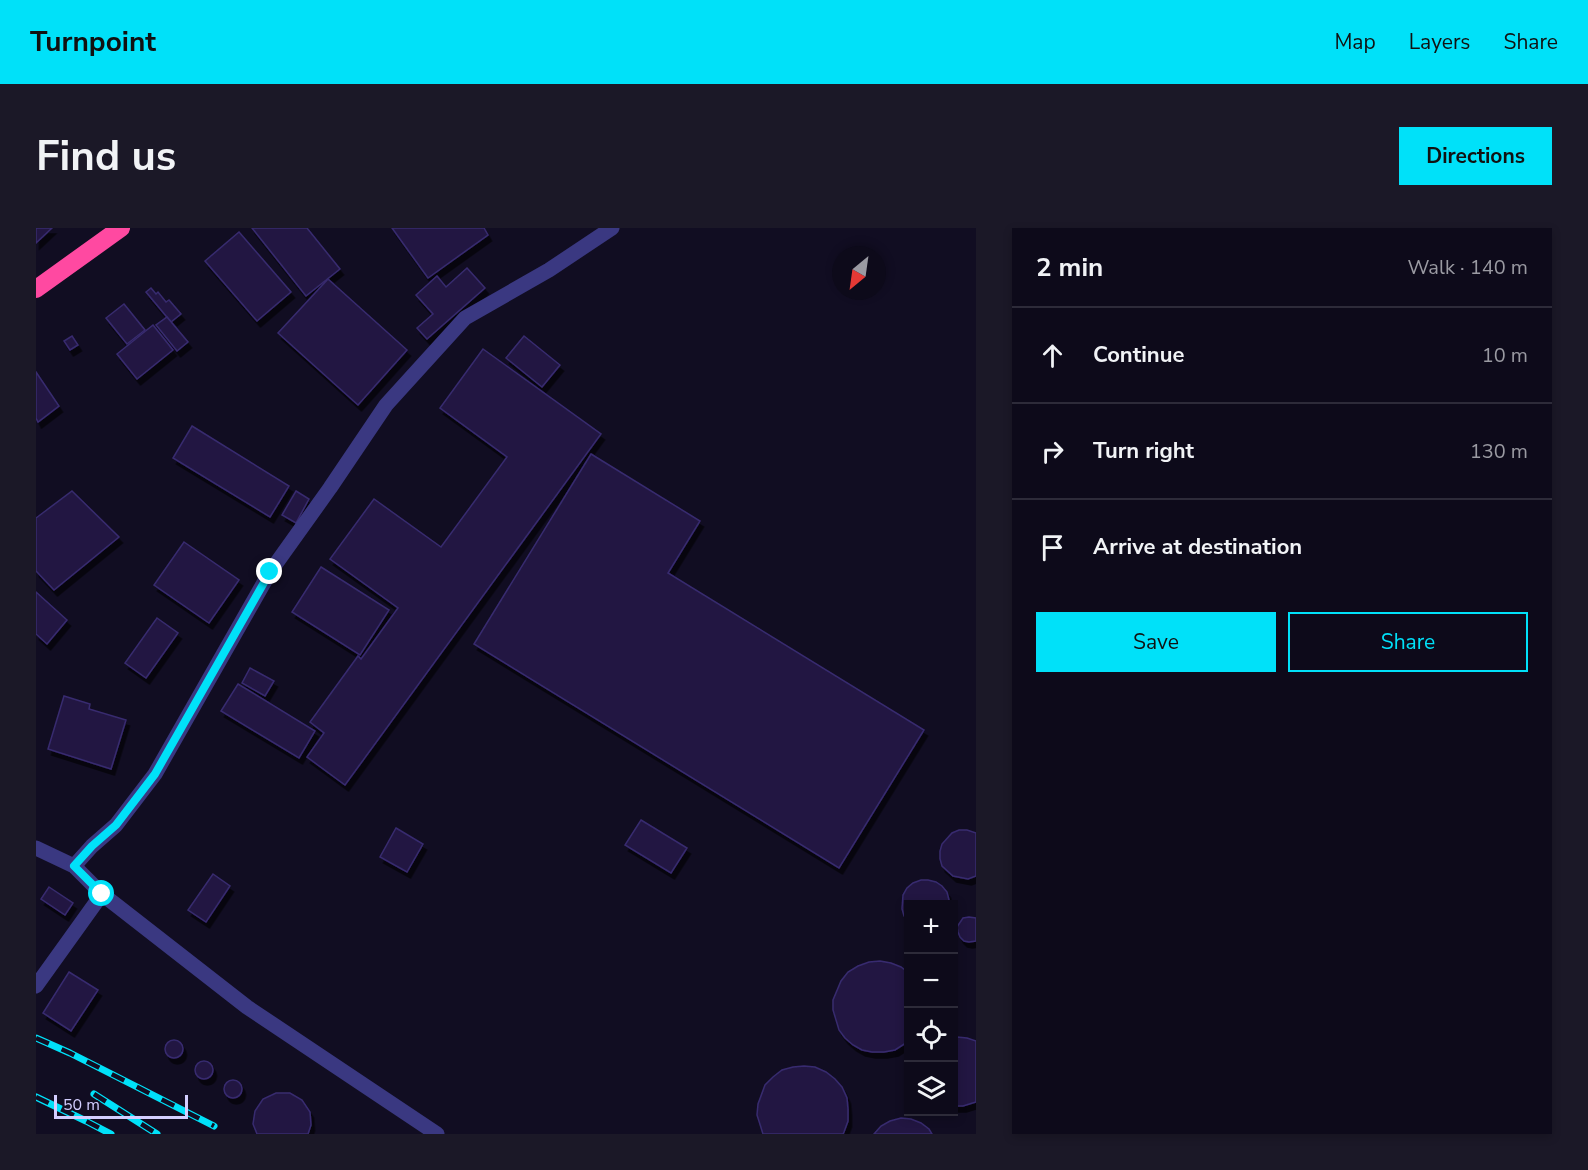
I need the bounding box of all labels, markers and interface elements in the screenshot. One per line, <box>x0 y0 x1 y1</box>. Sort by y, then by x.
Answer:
text: Turnpoint <box>30 23 156 61</box>
text: Map <box>1334 28 1376 56</box>
text: Layers <box>1409 28 1470 56</box>
text: Share <box>1503 28 1558 56</box>
button: Directions <box>1399 127 1552 185</box>
text: Find us <box>36 128 176 185</box>
north arrow <box>832 246 886 300</box>
text: 2 min <box>1036 250 1103 285</box>
text: Walk · 140 m <box>1408 254 1528 281</box>
icon: ahead <box>1036 339 1069 372</box>
text: Continue <box>1093 340 1184 370</box>
text: 10 m <box>1482 342 1528 369</box>
icon: right <box>1036 435 1069 468</box>
text: Turn right <box>1093 436 1194 466</box>
text: 130 m <box>1470 438 1528 465</box>
icon: arrive <box>1036 531 1069 564</box>
text: Arrive at destination <box>1093 532 1302 562</box>
route end <box>256 558 282 584</box>
button: Save <box>1036 612 1276 672</box>
button: Share <box>1288 612 1528 672</box>
route start <box>88 880 114 906</box>
map controls <box>904 900 958 1116</box>
button: + <box>904 900 958 954</box>
button: − <box>904 954 958 1008</box>
button: locate <box>904 1008 958 1062</box>
button: layers <box>904 1062 958 1116</box>
scale bar <box>54 1092 188 1120</box>
text: 50 m <box>63 1094 100 1116</box>

